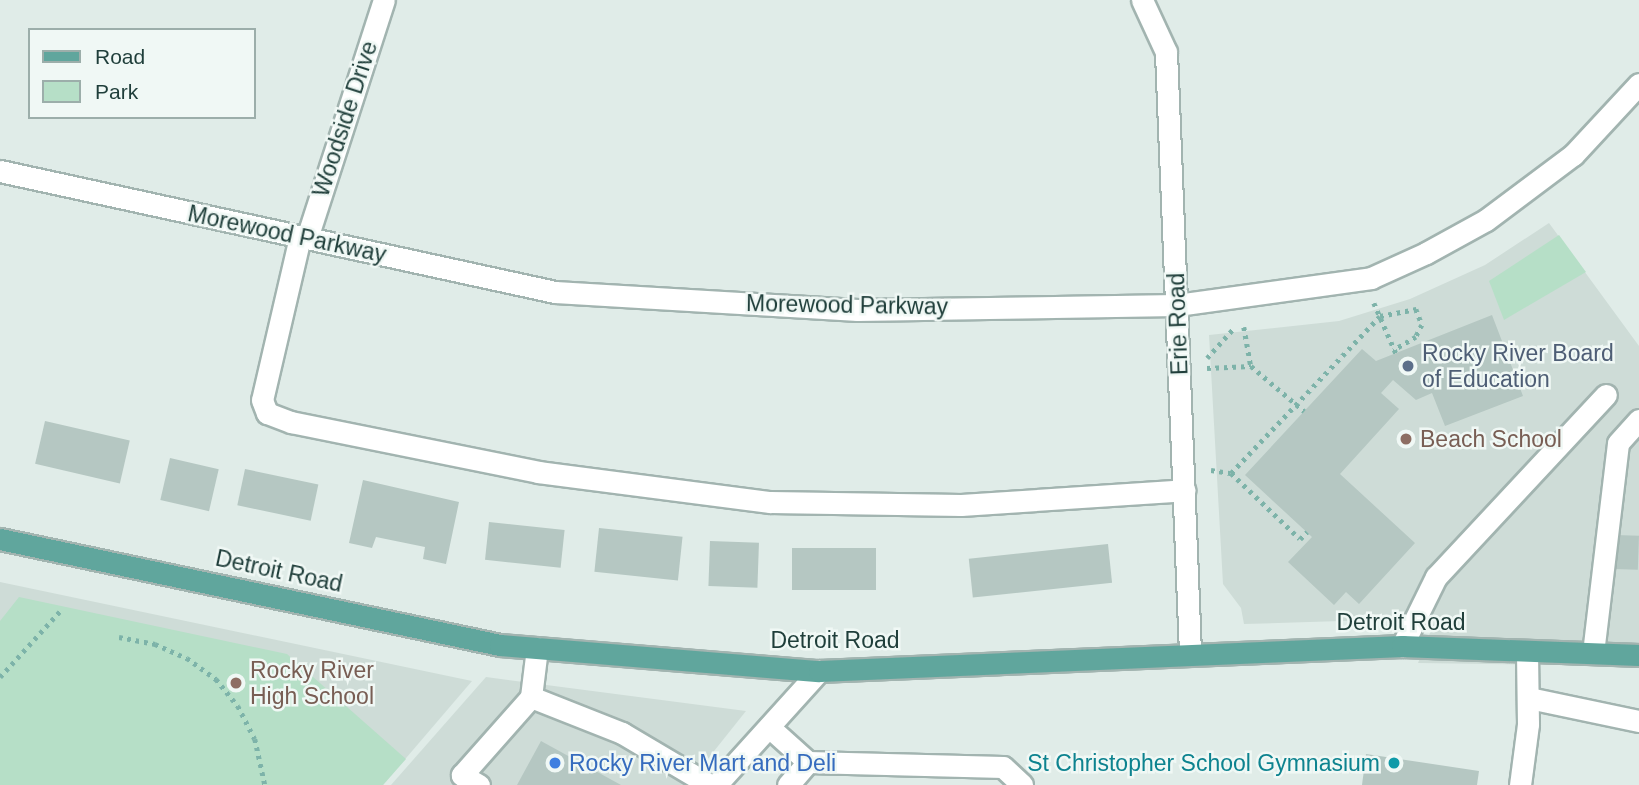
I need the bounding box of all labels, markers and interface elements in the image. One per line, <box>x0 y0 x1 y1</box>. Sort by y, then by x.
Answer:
legend <box>28 28 256 119</box>
street label: Woodside Drive <box>307 38 383 200</box>
text: Road <box>95 45 145 68</box>
text: Park <box>95 80 138 103</box>
street label: Morewood Parkway <box>185 200 389 268</box>
street label: Erie Road <box>1162 272 1194 376</box>
street label: Morewood Parkway <box>746 289 948 321</box>
place label: Rocky River Board of Education <box>1422 339 1614 393</box>
marker: Rocky River Board of Education <box>1400 358 1416 374</box>
place label: Beach School <box>1420 425 1562 453</box>
marker: Beach School <box>1398 431 1414 447</box>
street label: Detroit Road <box>213 544 345 598</box>
street label: Detroit Road <box>1336 608 1466 636</box>
street label: Detroit Road <box>770 626 900 654</box>
place label: Rocky River High School <box>250 656 374 710</box>
marker: Rocky River High School <box>228 675 244 691</box>
place label: Rocky River Mart and Deli <box>569 749 836 777</box>
place label: St Christopher School Gymnasium <box>1027 749 1380 777</box>
marker: Rocky River Mart and Deli <box>547 755 563 771</box>
marker: St Christopher School Gymnasium <box>1386 755 1402 771</box>

